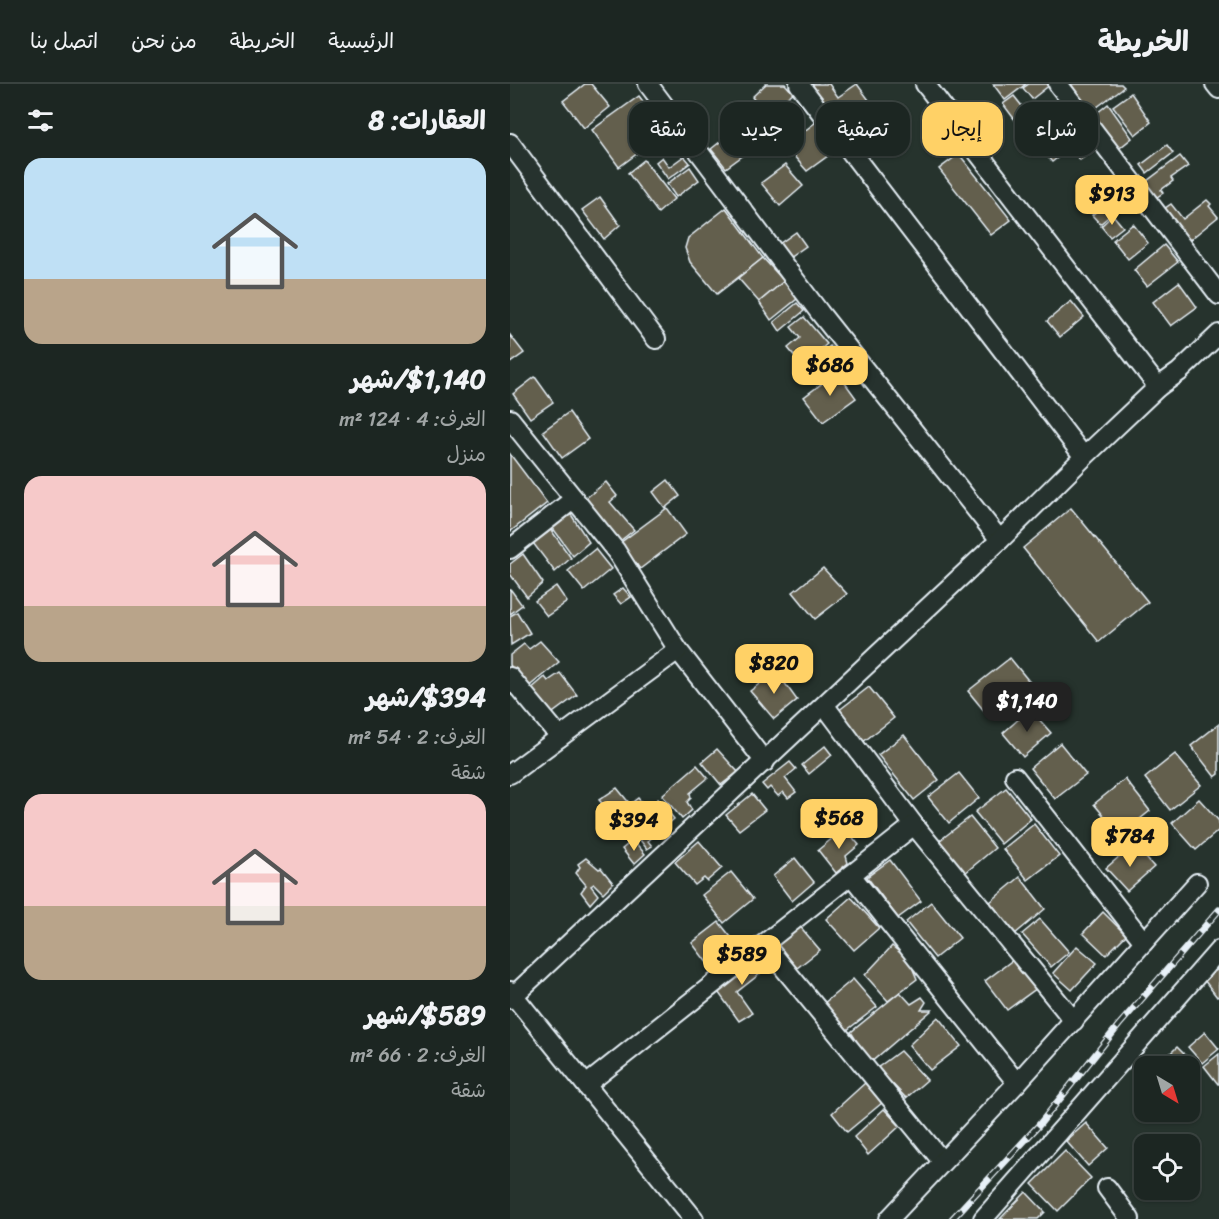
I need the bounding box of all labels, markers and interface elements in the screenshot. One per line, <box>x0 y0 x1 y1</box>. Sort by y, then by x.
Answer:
text: الخريطة <box>1098 17 1189 66</box>
text: اتصل بنا <box>30 22 98 60</box>
text: من نحن <box>131 22 197 60</box>
text: الخريطة <box>230 22 295 60</box>
text: الرئيسية <box>328 22 394 60</box>
text: العقارات: 8 <box>369 97 486 143</box>
chip: شقة <box>629 102 708 156</box>
chip: جديد <box>720 102 804 156</box>
chip: تصفية <box>816 102 910 156</box>
chip: إيجار <box>922 102 1003 156</box>
chip: شراء <box>1015 102 1098 156</box>
icon: filters <box>24 104 57 137</box>
pin: $913 <box>1076 175 1148 226</box>
text: $913 <box>1089 177 1135 212</box>
icon: home <box>201 197 309 305</box>
pin: $686 <box>794 346 866 397</box>
text: $686 <box>806 348 854 383</box>
text: $1,140/شهر <box>350 356 486 402</box>
text: الغرف: 4 · 124 m² <box>339 402 486 437</box>
text: منزل <box>447 437 486 472</box>
icon: home <box>201 515 309 623</box>
pin: $820 <box>738 644 810 695</box>
text: $820 <box>749 646 799 681</box>
text: $394/شهر <box>366 674 486 720</box>
pin: $1,140 <box>978 682 1076 733</box>
text: $1,140 <box>996 684 1058 719</box>
text: الغرف: 2 · 54 m² <box>348 720 486 755</box>
text: شقة <box>451 755 486 790</box>
pin: $568 <box>803 799 875 850</box>
pin: $394 <box>598 801 670 852</box>
text: $568 <box>814 801 864 836</box>
text: $394 <box>609 803 659 838</box>
pin: $784 <box>1094 817 1166 868</box>
text: $784 <box>1105 819 1155 854</box>
icon: home <box>201 833 309 941</box>
pin: $589 <box>706 935 778 986</box>
text: $589 <box>717 937 767 972</box>
text: $589/شهر <box>365 992 486 1038</box>
text: الغرف: 2 · 66 m² <box>350 1038 486 1073</box>
north arrow <box>1134 1056 1200 1122</box>
map controls <box>1134 1056 1200 1200</box>
text: شقة <box>451 1073 486 1108</box>
button: locate <box>1134 1134 1200 1200</box>

